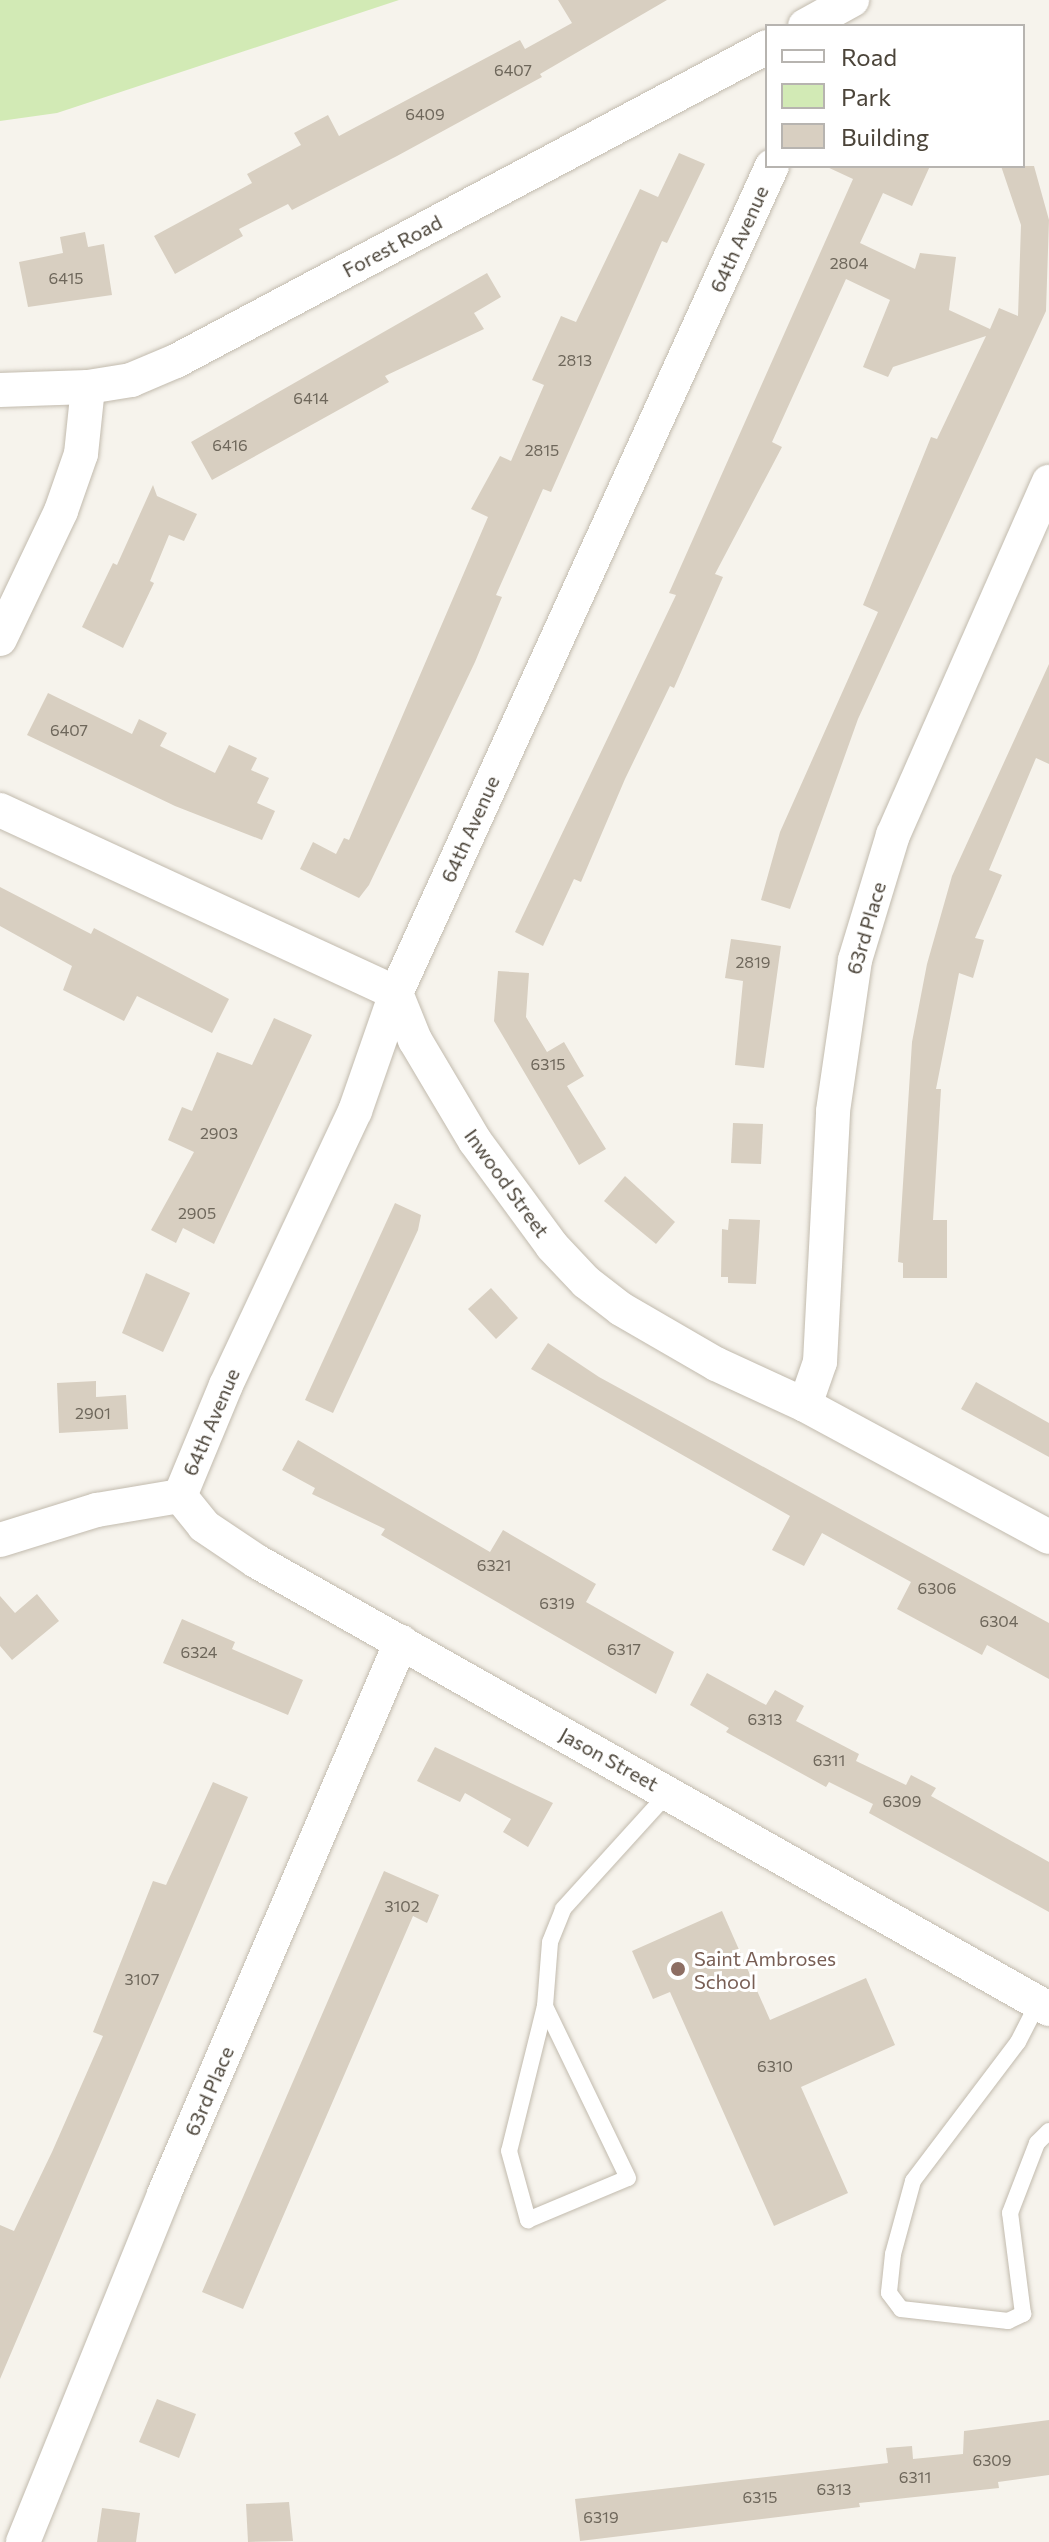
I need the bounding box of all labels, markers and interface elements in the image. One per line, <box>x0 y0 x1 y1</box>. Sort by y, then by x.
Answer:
legend <box>765 24 1025 168</box>
text: Road <box>841 42 897 71</box>
house number: 6407 <box>494 60 532 80</box>
text: Park <box>841 82 891 111</box>
house number: 6409 <box>405 104 445 124</box>
text: Building <box>841 122 929 151</box>
street label: 64th Avenue <box>705 182 773 296</box>
street label: Forest Road <box>338 210 446 282</box>
house number: 2804 <box>830 253 868 273</box>
house number: 6415 <box>49 268 83 288</box>
house number: 2813 <box>558 350 592 370</box>
house number: 6414 <box>293 388 329 408</box>
house number: 6416 <box>212 435 248 455</box>
house number: 2815 <box>525 440 559 460</box>
house number: 6407 <box>50 720 88 740</box>
street label: 64th Avenue <box>436 772 504 886</box>
street label: 63rd Place <box>841 879 891 977</box>
house number: 2819 <box>735 952 771 972</box>
house number: 6315 <box>531 1054 565 1074</box>
house number: 2903 <box>200 1123 238 1143</box>
street label: Inwood Street <box>460 1124 554 1242</box>
house number: 2905 <box>178 1203 216 1223</box>
street label: 64th Avenue <box>178 1365 244 1479</box>
house number: 2901 <box>75 1403 111 1423</box>
house number: 6321 <box>477 1555 511 1575</box>
house number: 6306 <box>918 1578 956 1598</box>
house number: 6319 <box>539 1593 575 1613</box>
house number: 6304 <box>980 1611 1018 1631</box>
house number: 6317 <box>607 1639 641 1659</box>
house number: 6324 <box>181 1642 217 1662</box>
house number: 6313 <box>748 1709 782 1729</box>
street label: Jason Street <box>555 1722 663 1796</box>
house number: 6311 <box>813 1750 845 1770</box>
house number: 6309 <box>883 1791 921 1811</box>
house number: 3102 <box>384 1896 420 1916</box>
place label: Saint Ambroses School <box>694 1946 836 1993</box>
marker: Saint Ambroses School <box>669 1960 687 1978</box>
house number: 3107 <box>125 1969 159 1989</box>
street label: 63rd Place <box>179 2043 239 2139</box>
house number: 6310 <box>757 2056 793 2076</box>
house number: 6309 <box>973 2450 1011 2470</box>
house number: 6311 <box>899 2467 931 2487</box>
house number: 6313 <box>817 2479 851 2499</box>
house number: 6315 <box>743 2487 777 2507</box>
house number: 6319 <box>583 2507 619 2527</box>

